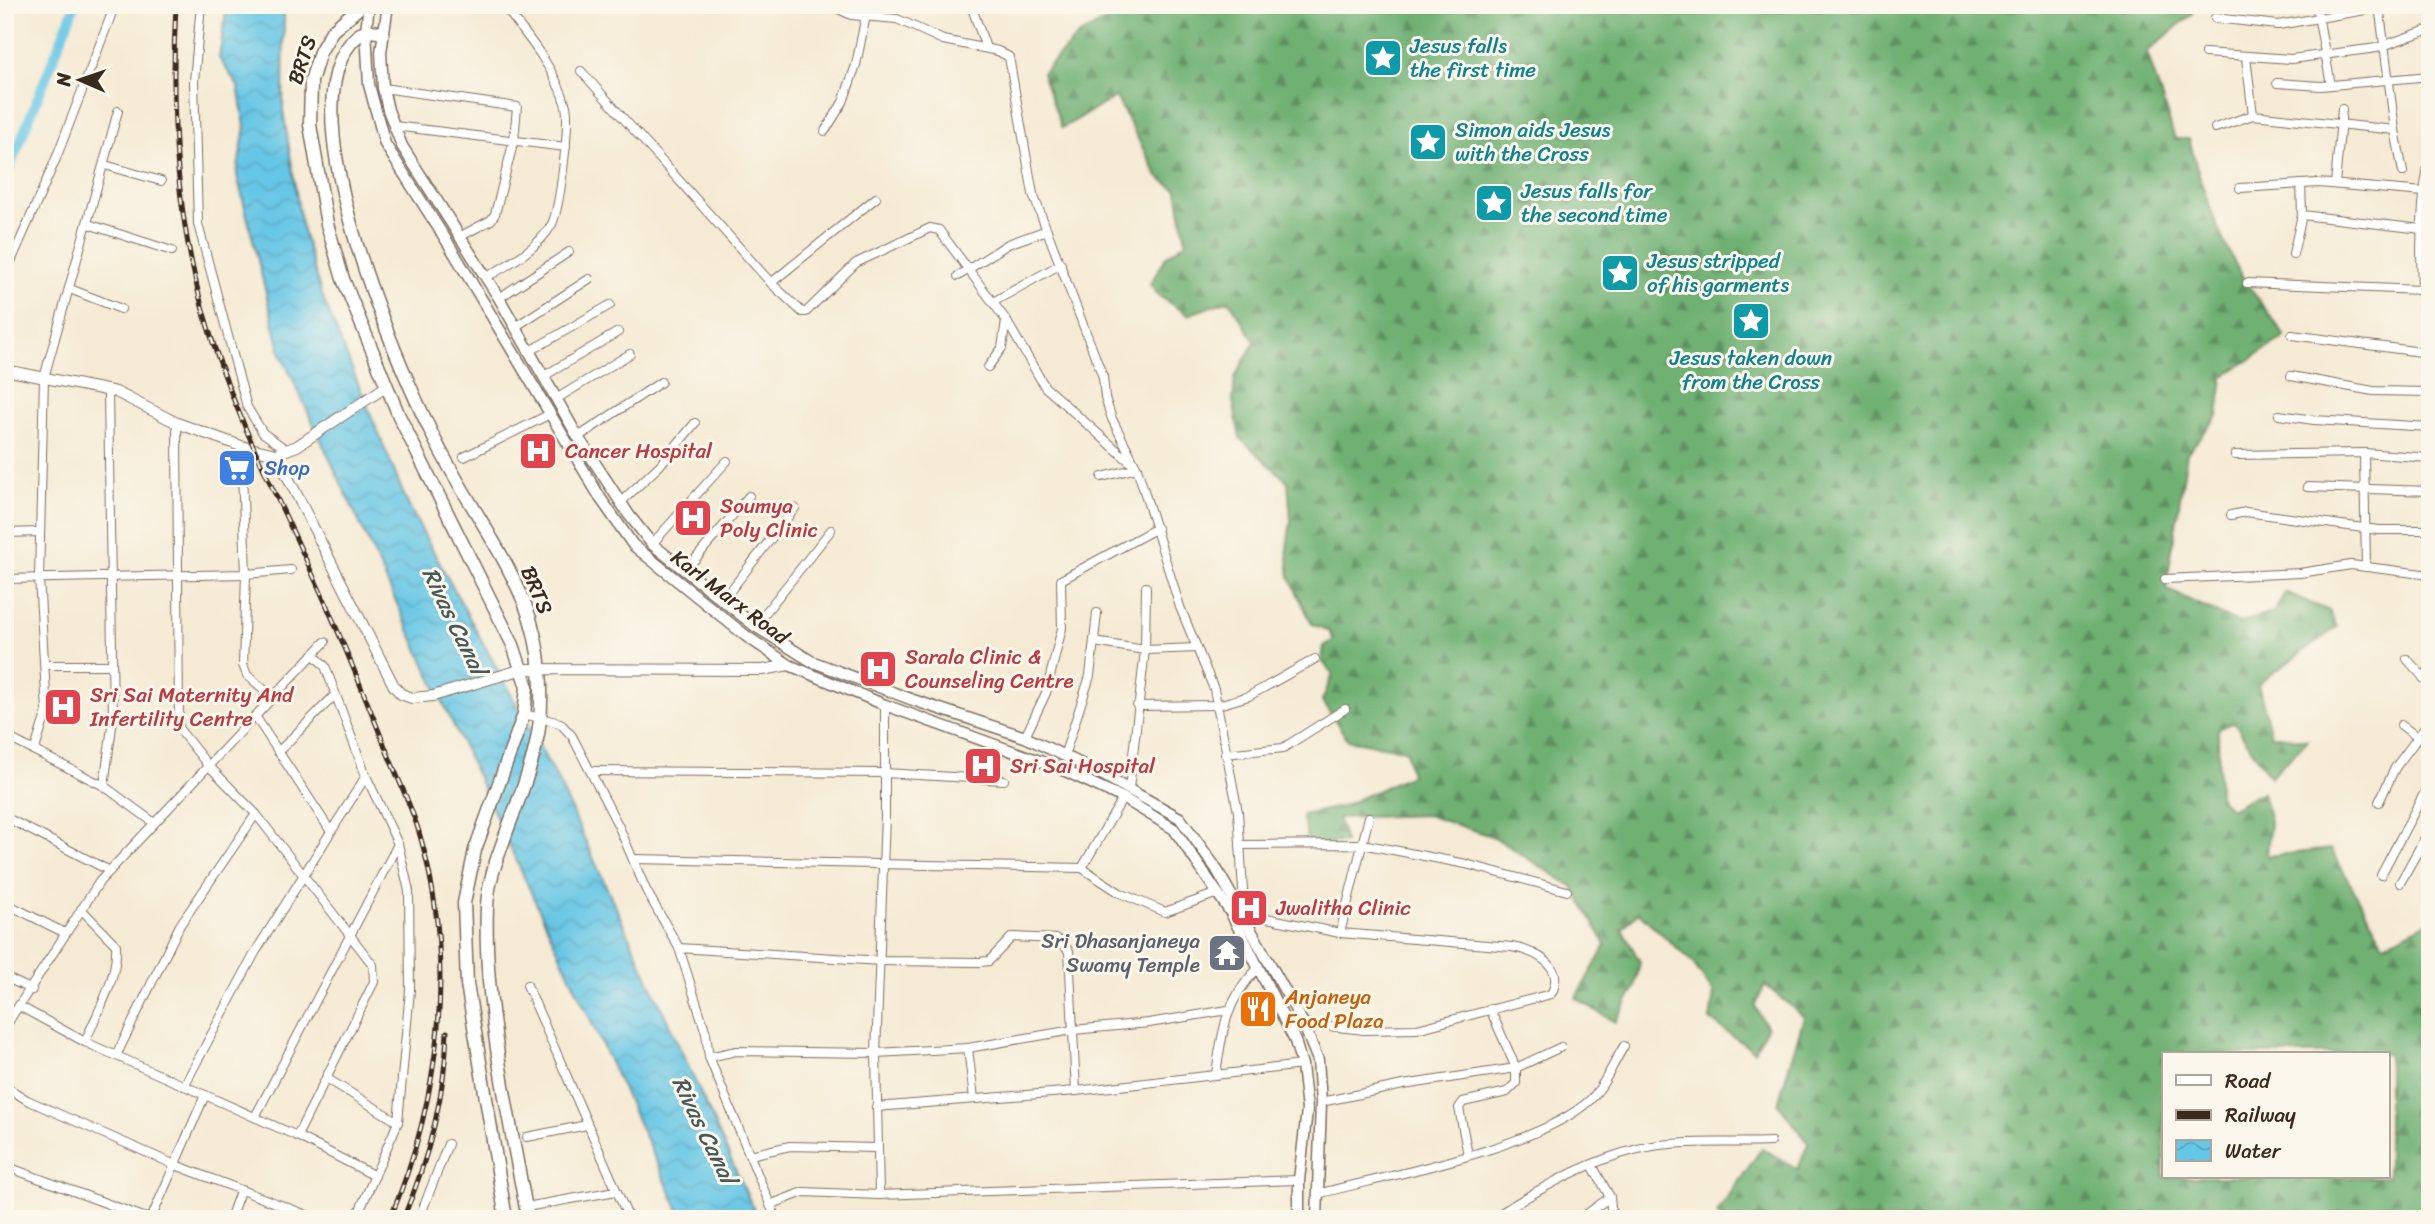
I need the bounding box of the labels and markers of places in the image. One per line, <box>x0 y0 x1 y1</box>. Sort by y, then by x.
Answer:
place label: Jesus falls the first time <box>1409 27 1536 89</box>
place icon: Jesus falls the first time <box>1362 37 1404 79</box>
place label: Simon aids Jesus with the Cross <box>1455 111 1611 173</box>
place icon: Simon aids Jesus with the Cross <box>1407 121 1449 163</box>
place label: Jesus falls for the second time <box>1520 172 1668 234</box>
place icon: Jesus falls for the second time <box>1473 182 1515 224</box>
place label: Jesus stripped of his garments <box>1646 242 1789 304</box>
place icon: Jesus stripped of his garments <box>1599 252 1641 294</box>
place icon: Jesus taken down from the Cross <box>1730 300 1772 342</box>
place label: Jesus taken down from the Cross <box>1669 339 1832 401</box>
hospital icon: Cancer Hospital <box>517 430 559 472</box>
place label: Cancer Hospital <box>565 432 713 470</box>
supermarket icon: Shop <box>216 447 258 489</box>
place label: Shop <box>264 449 310 487</box>
place label: Soumya Poly Clinic <box>720 487 818 549</box>
hospital icon: Soumya Poly Clinic <box>672 497 714 539</box>
place label: Sarala Clinic & Counseling Centre <box>905 638 1074 700</box>
hospital icon: Sarala Clinic & Counseling Centre <box>857 648 899 690</box>
place label: Sri Sai Maternity And Infertility Centre <box>89 676 295 738</box>
hospital icon: Sri Sai Maternity And Infertility Centre <box>42 686 84 728</box>
hospital icon: Sri Sai Hospital <box>962 745 1004 787</box>
place label: Sri Sai Hospital <box>1010 747 1156 785</box>
hospital icon: Jwalitha Clinic <box>1228 887 1270 929</box>
place label: Jwalitha Clinic <box>1275 889 1411 927</box>
place label: Sri Dhasanjaneya Swamy Temple <box>1041 922 1200 984</box>
temple icon: Sri Dhasanjaneya Swamy Temple <box>1206 932 1248 974</box>
place label: Anjaneya Food Plaza <box>1284 978 1384 1040</box>
restaurant icon: Anjaneya Food Plaza <box>1237 988 1279 1030</box>

